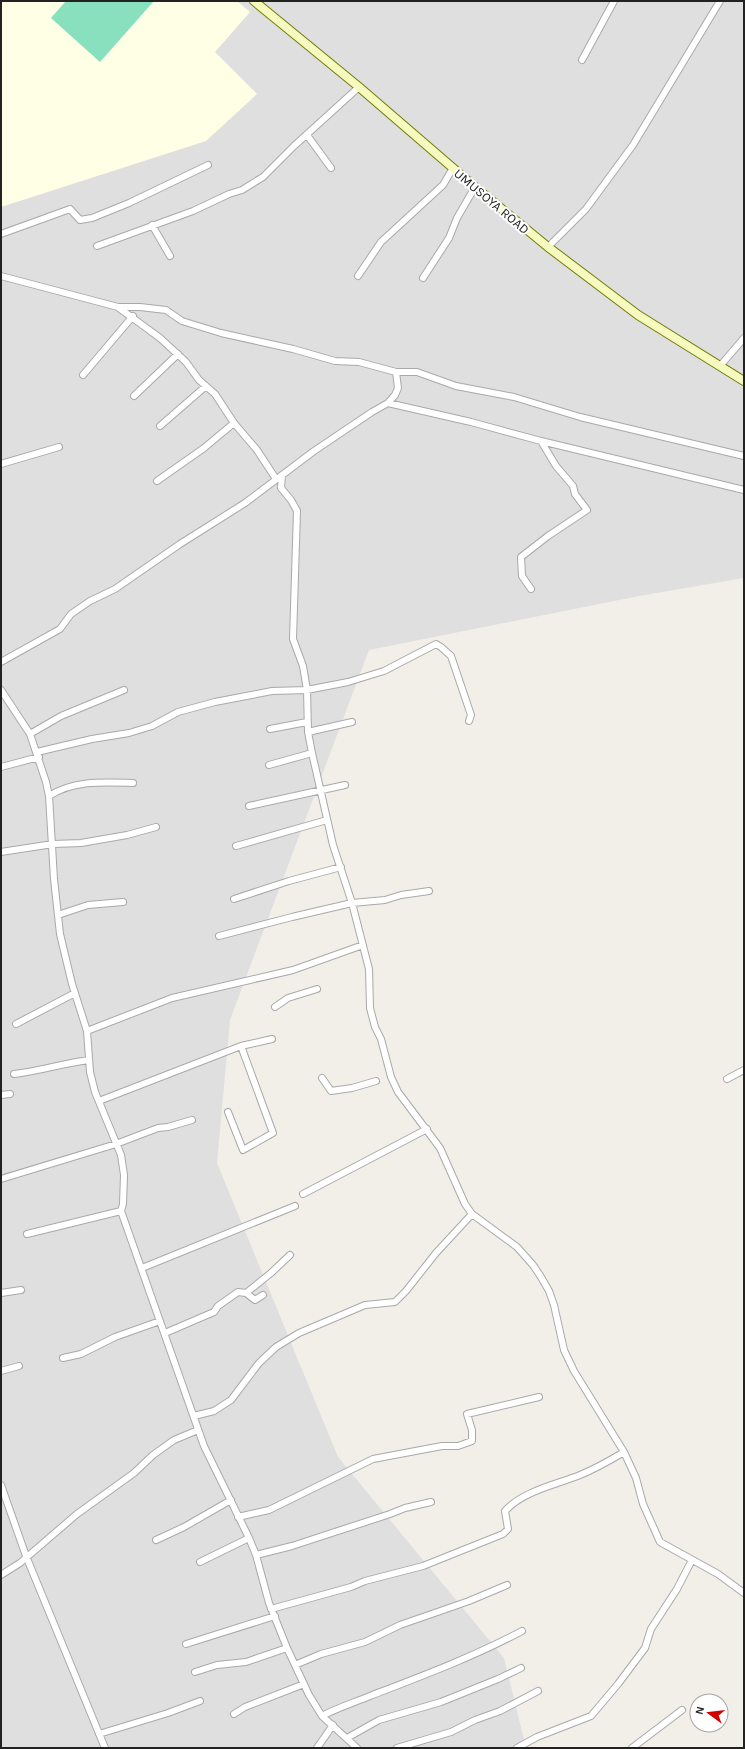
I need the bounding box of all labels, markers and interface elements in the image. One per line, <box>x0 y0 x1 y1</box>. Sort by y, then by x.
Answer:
street label: UMUSOYA ROAD <box>451 166 532 237</box>
north arrow <box>689 1693 729 1733</box>
text: N <box>693 1705 707 1716</box>

